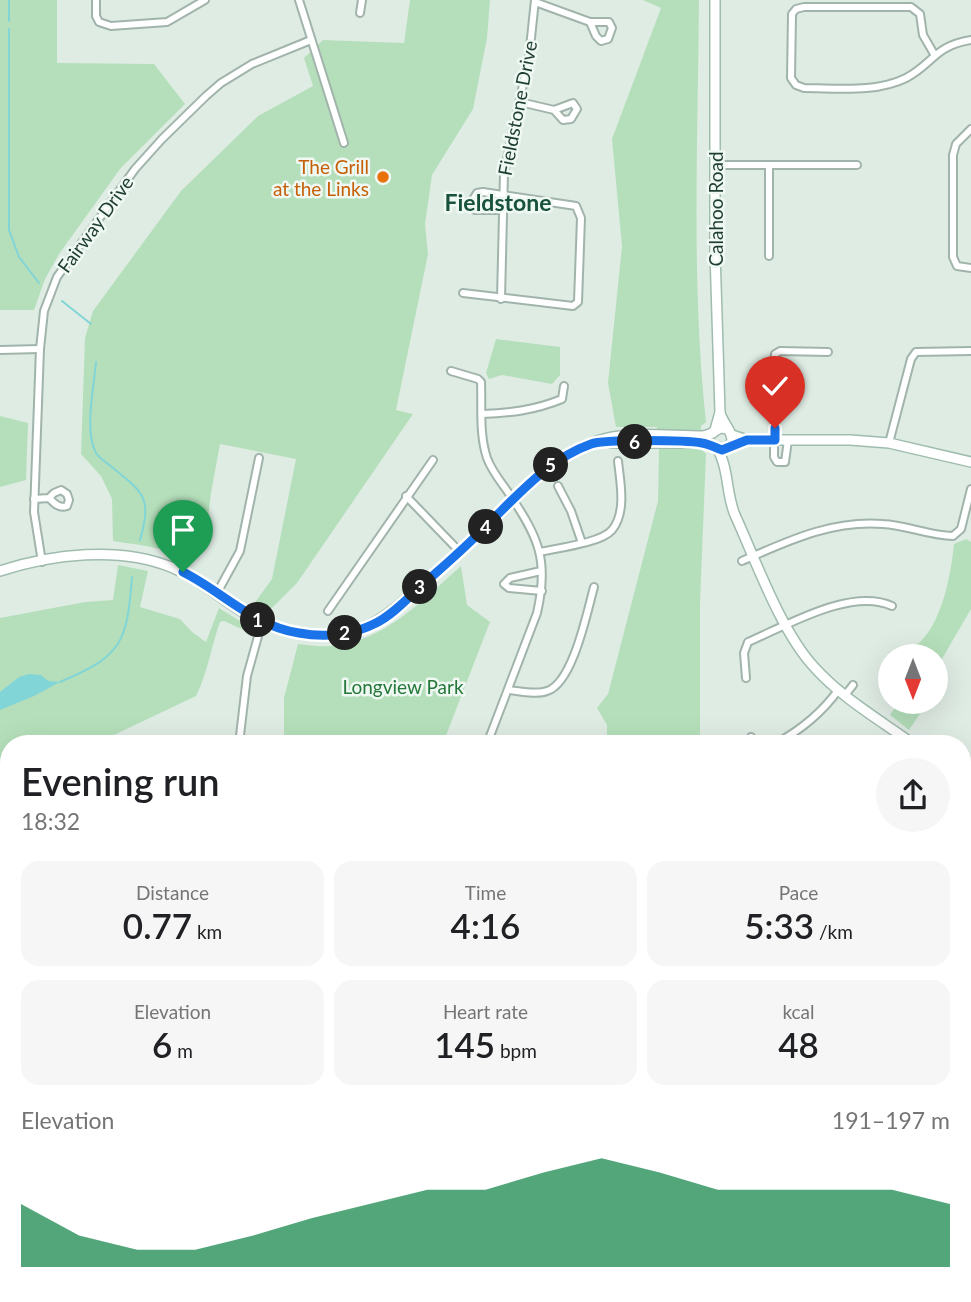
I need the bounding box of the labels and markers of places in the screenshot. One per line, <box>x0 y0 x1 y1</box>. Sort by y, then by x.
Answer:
place label: The Grill at the Links <box>273 155 369 200</box>
marker: The Grill at the Links <box>375 169 391 185</box>
pin <box>745 356 805 428</box>
pin: 6 <box>618 424 652 460</box>
pin: 5 <box>534 448 568 482</box>
pin <box>153 500 213 572</box>
pin: 4 <box>468 510 504 544</box>
pin: 3 <box>402 570 438 604</box>
pin: 1 <box>240 602 276 638</box>
pin: 2 <box>328 616 362 650</box>

